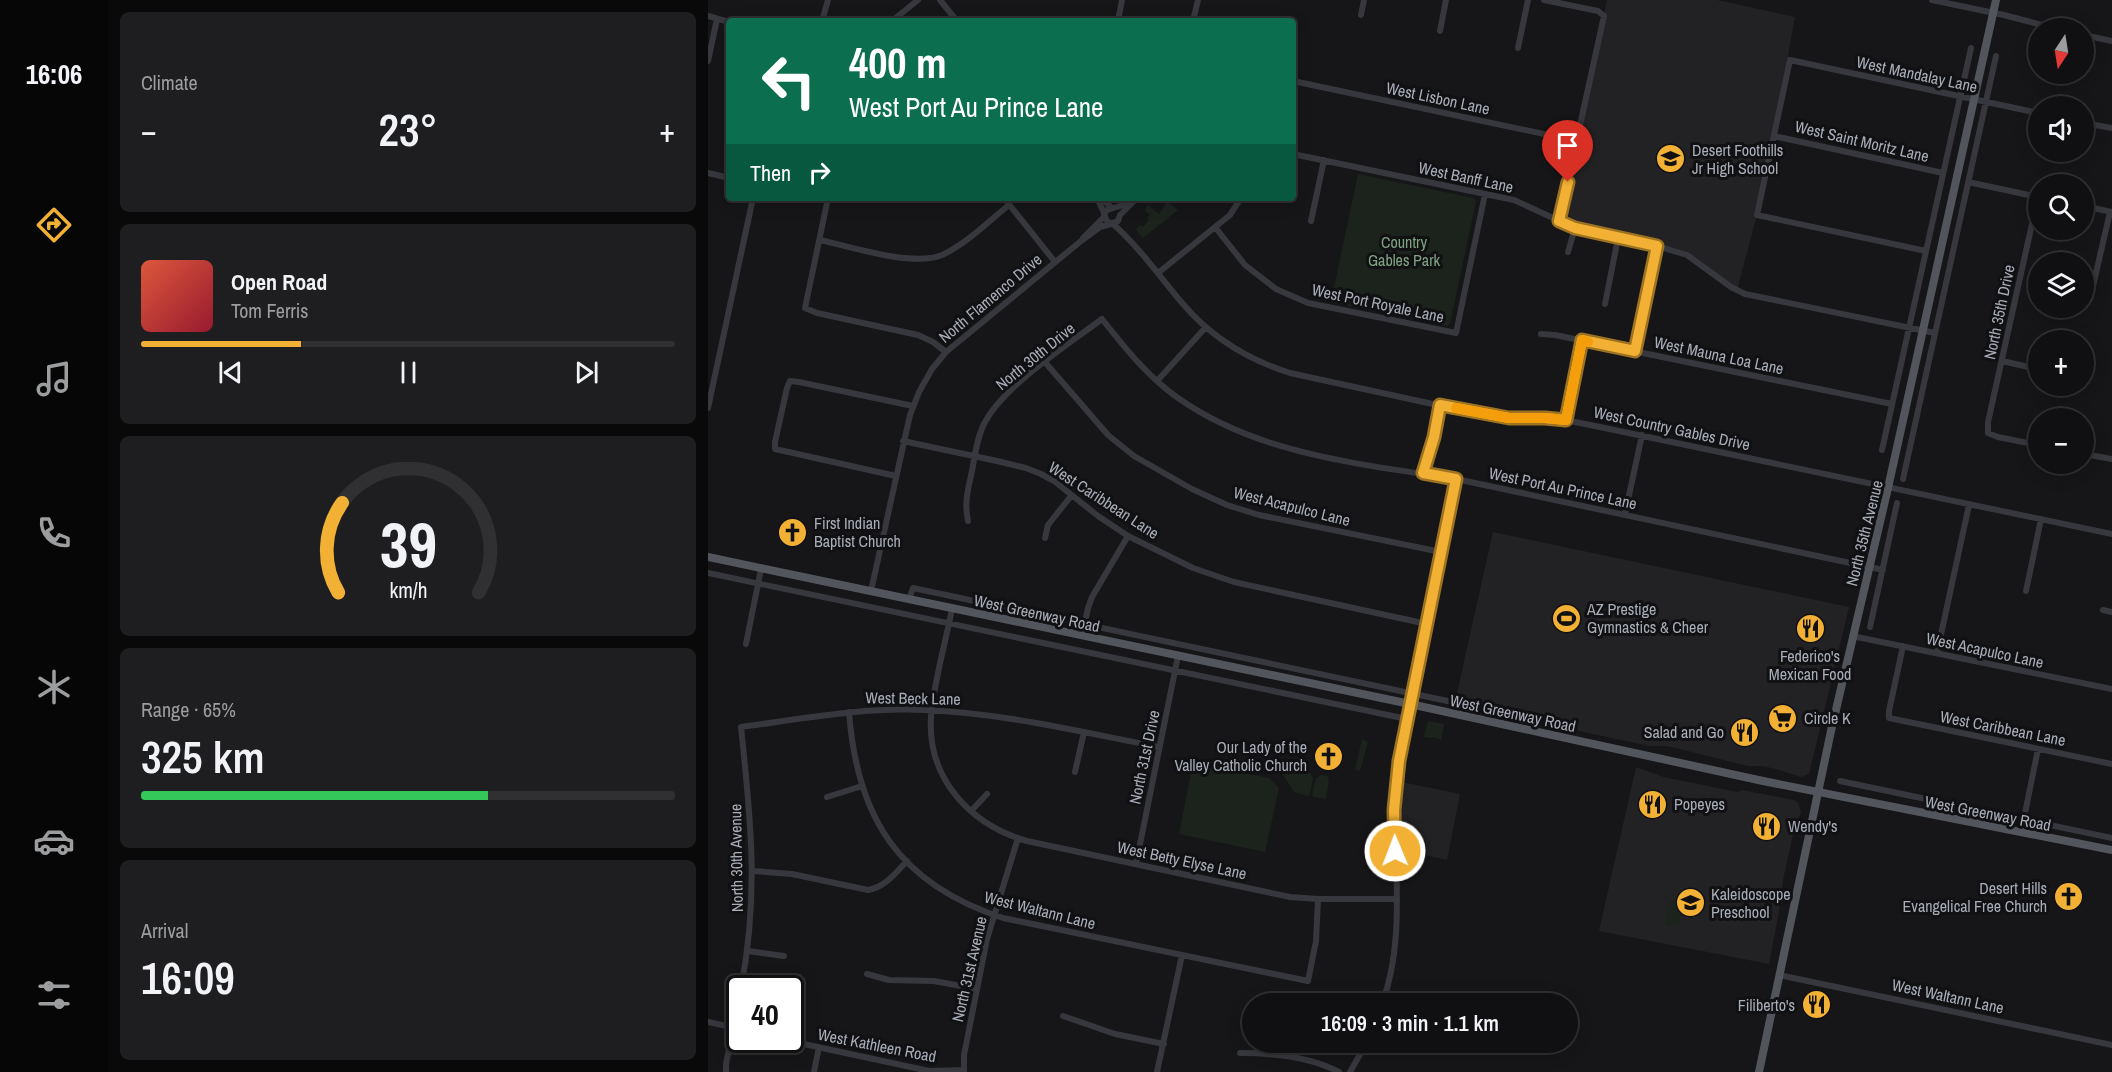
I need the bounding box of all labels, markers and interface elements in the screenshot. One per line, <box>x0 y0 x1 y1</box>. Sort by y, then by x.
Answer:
north arrow <box>2028 18 2094 84</box>
map controls <box>2028 18 2094 474</box>
text: 400 m <box>849 35 947 91</box>
icon: left <box>750 42 828 120</box>
street label: West Mandalay Lane <box>1855 50 1979 98</box>
text: 16:06 <box>26 56 82 92</box>
text: Climate <box>141 69 198 96</box>
street label: West Lisbon Lane <box>1384 76 1492 120</box>
text: West Port Au Prince Lane <box>849 89 1103 125</box>
button: sound <box>2028 96 2094 162</box>
text: 23° <box>378 99 438 160</box>
text: − <box>141 108 157 152</box>
text: + <box>659 108 675 152</box>
street label: West Saint Moritz Lane <box>1793 115 1931 167</box>
pin <box>1542 120 1593 182</box>
icon: arrive <box>1551 129 1584 162</box>
place label: Desert Foothills Jr High School <box>1692 139 1783 179</box>
school or university icon: Desert Foothills Jr High School <box>1655 143 1687 175</box>
icon: right <box>803 156 836 189</box>
street label: West Banff Lane <box>1416 156 1516 198</box>
text: Then <box>750 158 791 188</box>
button: search <box>2028 174 2094 240</box>
icon: directions <box>33 204 75 246</box>
park label: Country Gables Park <box>1368 231 1441 271</box>
street label: North Flamenco Drive <box>934 248 1046 348</box>
button: layers <box>2028 252 2094 318</box>
street label: North 35th Drive <box>1978 263 2020 361</box>
text: Open Road <box>231 267 327 297</box>
street label: West Port Royale Lane <box>1310 278 1446 328</box>
text: Tom Ferris <box>231 297 309 324</box>
street label: North 30th Drive <box>991 317 1079 395</box>
button: + <box>2028 330 2094 396</box>
street label: West Mauna Loa Lane <box>1652 331 1786 379</box>
icon: previous <box>214 356 247 389</box>
icon: pause <box>392 356 425 389</box>
icon: next <box>570 356 603 389</box>
icon: music <box>33 358 75 400</box>
street label: West Country Gables Drive <box>1592 401 1752 455</box>
button: − <box>2028 408 2094 474</box>
street label: West Caribbean Lane <box>1045 456 1163 544</box>
street label: West Port Au Prince Lane <box>1487 462 1639 514</box>
street label: North 35th Avenue <box>1840 478 1888 588</box>
street label: West Acapulco Lane <box>1231 481 1353 531</box>
text: 39 <box>380 502 436 586</box>
icon: phone <box>33 512 75 554</box>
place label: First Indian Baptist Church <box>814 512 901 552</box>
church icon: First Indian Baptist Church <box>777 516 809 548</box>
text: km/h <box>389 576 427 605</box>
street label: West Greenway Road <box>972 589 1102 637</box>
place label: AZ Prestige Gymnastics & Cheer <box>1586 598 1709 638</box>
sports icon: AZ Prestige Gymnastics & Cheer <box>1550 602 1582 634</box>
restaurant icon: Federico's Mexican Food <box>1794 612 1826 644</box>
street label: West Acapulco Lane <box>1924 627 2046 673</box>
place label: Federico's Mexican Food <box>1769 645 1851 685</box>
icon: climate <box>33 666 75 708</box>
street label: West Beck Lane <box>865 686 961 710</box>
street label: West Greenway Road <box>1448 689 1578 737</box>
text: Range · 65% <box>141 696 236 723</box>
supermarket icon: Circle K <box>1767 702 1799 734</box>
street label: West Caribbean Lane <box>1938 705 2068 751</box>
place label: Circle K <box>1804 707 1851 729</box>
street label: North 31st Drive <box>1123 708 1165 806</box>
restaurant icon: Salad and Go <box>1729 716 1761 748</box>
place label: Salad and Go <box>1644 721 1724 743</box>
text: 325 km <box>141 726 265 787</box>
place label: Our Lady of the Valley Catholic Church <box>1175 736 1307 776</box>
church icon: Our Lady of the Valley Catholic Church <box>1312 740 1344 772</box>
restaurant icon: Popeyes <box>1637 788 1669 820</box>
street label: West Greenway Road <box>1923 790 2053 836</box>
place label: Popeyes <box>1674 793 1725 815</box>
street label: North 30th Avenue <box>724 804 748 912</box>
restaurant icon: Wendy's <box>1751 810 1783 842</box>
place label: Wendy's <box>1788 815 1838 837</box>
position arrow <box>1363 819 1427 883</box>
icon: car <box>33 820 75 862</box>
street label: West Betty Elyse Lane <box>1115 836 1249 884</box>
place label: Desert Hills Evangelical Free Church <box>1903 877 2047 917</box>
church icon: Desert Hills Evangelical Free Church <box>2052 881 2084 913</box>
place label: Kaleidoscope Preschool <box>1711 883 1791 923</box>
street label: West Waltann Lane <box>982 886 1098 934</box>
school or university icon: Kaleidoscope Preschool <box>1674 887 1706 919</box>
street label: North 31st Avenue <box>946 914 992 1024</box>
text: Arrival <box>141 917 188 944</box>
text: 16:09 <box>141 947 235 1008</box>
street label: West Waltann Lane <box>1890 973 2006 1019</box>
icon: filters <box>33 974 75 1016</box>
speed limit sign: 40 <box>726 975 804 1053</box>
restaurant icon: Filiberto's <box>1800 989 1832 1021</box>
place label: Filiberto's <box>1738 994 1795 1016</box>
text: 16:09 · 3 min · 1.1 km <box>1321 1008 1499 1038</box>
street label: West Kathleen Road <box>816 1023 938 1067</box>

